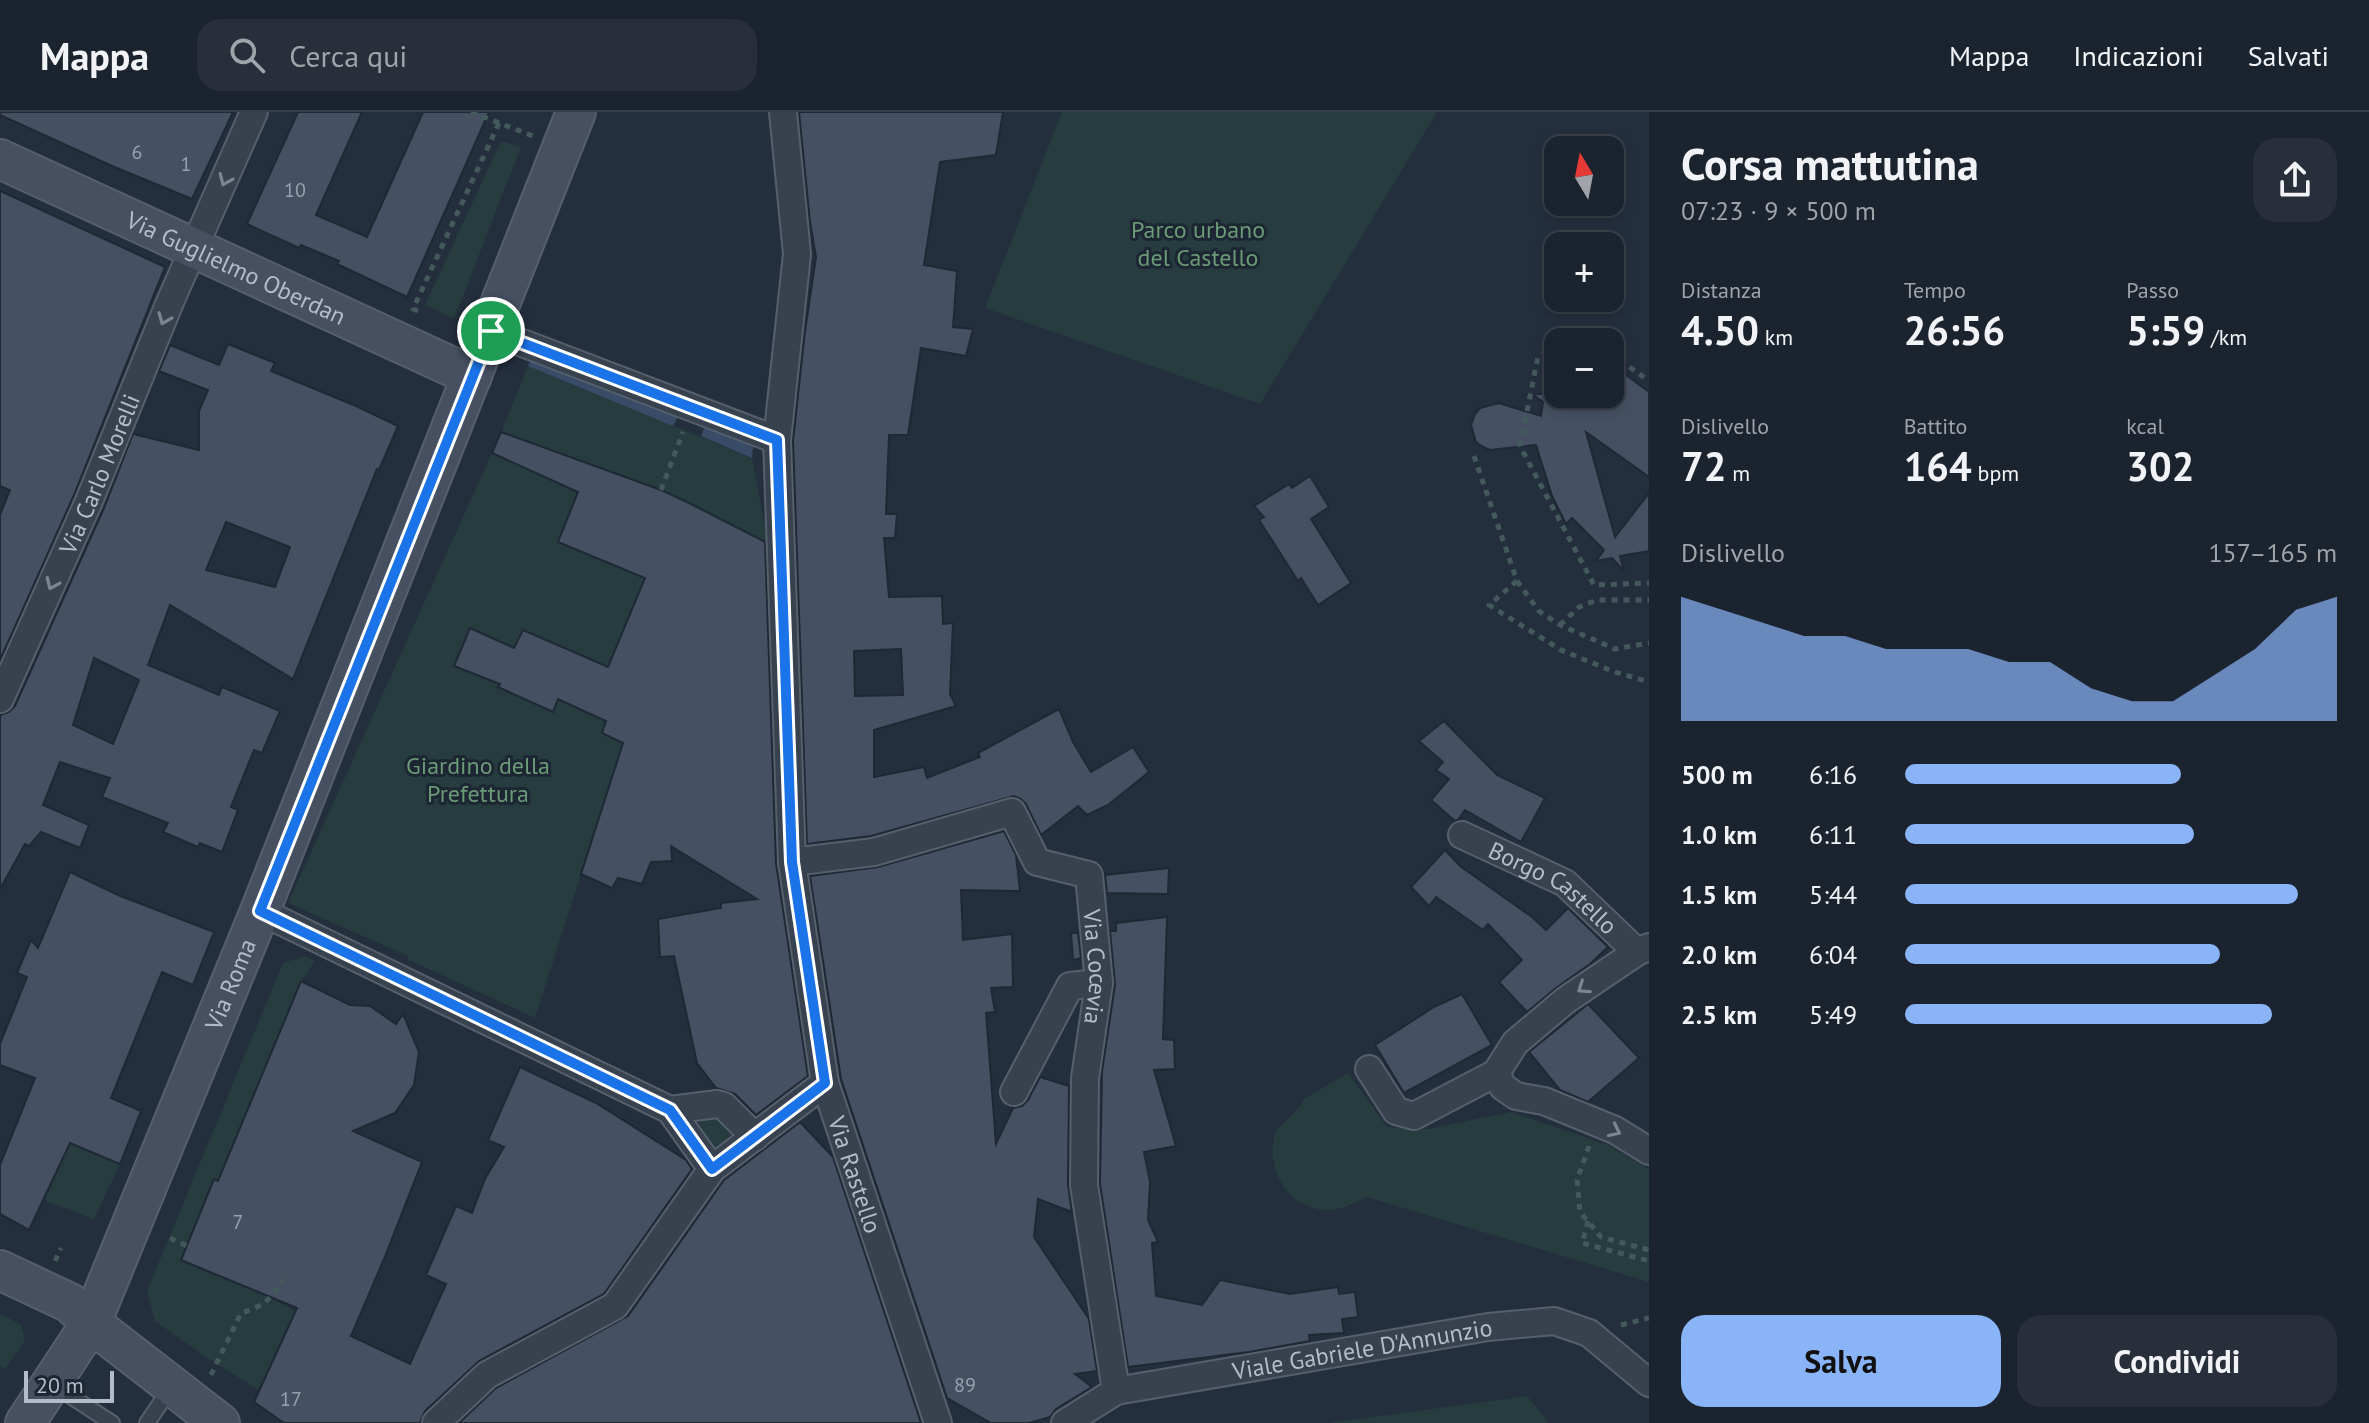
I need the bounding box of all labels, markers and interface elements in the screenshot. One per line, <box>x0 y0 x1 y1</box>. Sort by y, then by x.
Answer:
search box <box>197 19 757 91</box>
text: Mappa <box>40 31 149 80</box>
icon: search <box>225 33 269 77</box>
text: Cerca qui <box>289 36 407 75</box>
text: Mappa <box>1949 37 2029 74</box>
text: Indicazioni <box>2073 37 2204 74</box>
text: Salvati <box>2248 37 2329 74</box>
text: Corsa mattutina <box>1681 135 1979 192</box>
north arrow <box>1544 136 1624 216</box>
map controls <box>1544 136 1624 408</box>
button: share <box>2253 138 2337 222</box>
house number: 6 <box>132 139 142 165</box>
house number: 1 <box>181 151 191 177</box>
one-way arrow <box>218 172 234 186</box>
house number: 10 <box>284 177 306 203</box>
text: 07:23 · 9 × 500 m <box>1681 194 1876 227</box>
street label: Via Guglielmo Oberdan <box>121 203 351 331</box>
park label: Parco urbano del Castello <box>1131 214 1265 273</box>
button: + <box>1544 232 1624 312</box>
text: Distanza <box>1681 276 1762 304</box>
text: Tempo <box>1904 276 1966 304</box>
text: Passo <box>2126 276 2179 304</box>
pin <box>457 297 525 365</box>
text: 4.50 <box>1681 304 1759 356</box>
text: 26:56 <box>1904 304 2005 356</box>
text: 5:59 <box>2126 304 2205 356</box>
icon: arrive <box>469 309 513 353</box>
one-way arrow <box>157 311 173 325</box>
text: km <box>1759 323 1793 351</box>
text: /km <box>2205 323 2247 351</box>
button: − <box>1544 328 1624 408</box>
street label: Via Carlo Morelli <box>51 389 146 560</box>
text: Dislivello <box>1681 412 1769 440</box>
text: Battito <box>1904 412 1967 440</box>
text: kcal <box>2126 412 2164 440</box>
text: 72 <box>1681 440 1726 492</box>
text: 164 <box>1904 440 1972 492</box>
text: 302 <box>2126 440 2194 492</box>
text: m <box>1726 459 1750 487</box>
text: bpm <box>1972 459 2019 487</box>
text: Dislivello <box>1681 536 1785 569</box>
text: 157–165 m <box>2208 536 2337 569</box>
one-way arrow <box>45 576 61 590</box>
park label: Giardino della Prefettura <box>406 750 550 809</box>
text: 500 m <box>1681 758 1753 791</box>
text: 6:16 <box>1809 758 1857 791</box>
text: 1.0 km <box>1681 818 1757 851</box>
text: 6:11 <box>1809 818 1857 851</box>
street label: Borgo Castello <box>1484 834 1624 941</box>
text: 1.5 km <box>1681 878 1757 911</box>
text: 5:44 <box>1809 878 1857 911</box>
street label: Via Cocevia <box>1077 907 1115 1027</box>
street label: Via Roma <box>197 934 262 1035</box>
text: 2.0 km <box>1681 938 1757 971</box>
text: 6:04 <box>1809 938 1857 971</box>
one-way arrow <box>1578 978 1592 993</box>
text: 2.5 km <box>1681 998 1757 1031</box>
text: 5:49 <box>1809 998 1857 1031</box>
street label: Via Rastello <box>821 1111 889 1237</box>
one-way arrow <box>1606 1121 1621 1137</box>
house number: 7 <box>233 1209 243 1235</box>
street label: Viale Gabriele D'Annunzio <box>1229 1311 1494 1386</box>
button: Salva <box>1681 1315 2001 1407</box>
button: Condividi <box>2017 1315 2337 1407</box>
scale bar <box>24 1367 114 1403</box>
text: 20 m <box>36 1371 84 1399</box>
house number: 89 <box>954 1372 976 1398</box>
house number: 17 <box>280 1386 302 1412</box>

